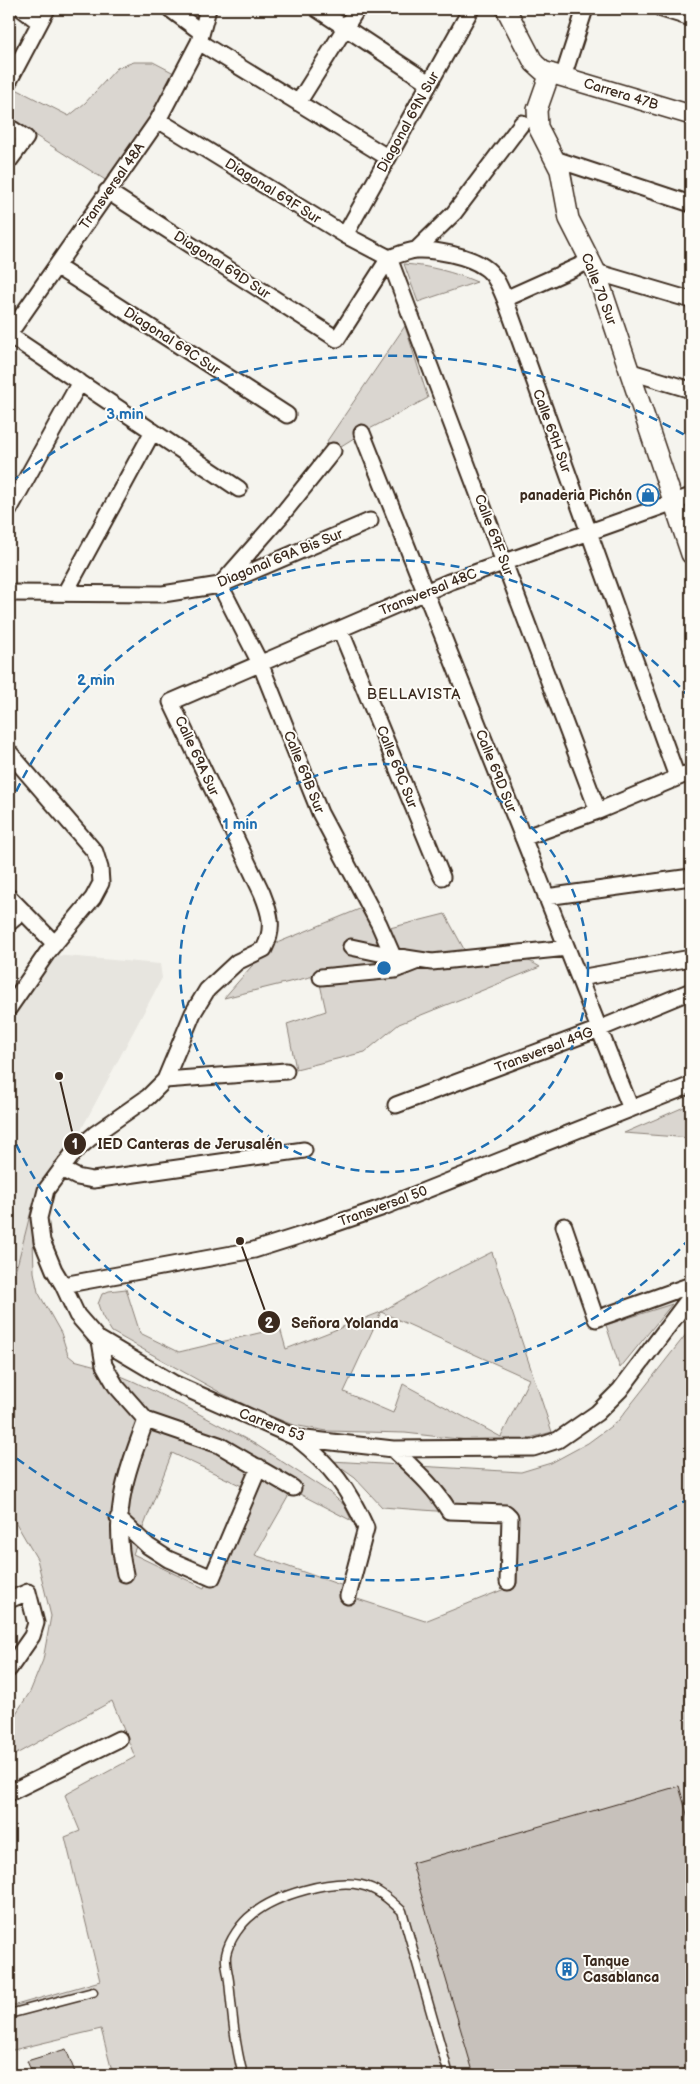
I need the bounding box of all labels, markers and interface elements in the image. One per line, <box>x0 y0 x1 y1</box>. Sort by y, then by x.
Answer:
street label: Diagonal 69N Sur <box>373 68 443 175</box>
street label: Carrera 47B <box>581 75 661 114</box>
street label: Transversal 48A <box>76 139 149 233</box>
street label: Diagonal 69F Sur <box>222 155 325 228</box>
street label: Diagonal 69D Sur <box>170 227 274 303</box>
street label: Calle 70 Sur <box>578 251 621 328</box>
street label: Diagonal 69C Sur <box>121 303 224 379</box>
street label: Calle 69H Sur <box>529 387 575 476</box>
text: 3 min <box>106 405 144 424</box>
shop icon: panaderia Pichón <box>636 483 660 507</box>
place label: panaderia Pichón <box>520 487 632 504</box>
street label: Calle 69F Sur <box>471 492 518 579</box>
street label: Diagonal 69A Bis Sur <box>215 525 346 591</box>
street label: Transversal 48C <box>377 565 479 619</box>
text: 2 min <box>77 671 115 690</box>
district label: BELLAVISTA <box>367 685 461 704</box>
street label: Calle 69A Sur <box>171 713 223 799</box>
street label: Calle 69C Sur <box>373 723 422 812</box>
street label: Calle 69D Sur <box>472 727 521 816</box>
street label: Calle 69B Sur <box>280 728 329 816</box>
text: 1 min <box>222 815 258 834</box>
centre of rings <box>375 959 393 977</box>
street label: Transversal 49G <box>492 1023 596 1077</box>
callout: IED Canteras de Jerusalén <box>62 1129 292 1159</box>
text: 1 <box>72 1135 78 1154</box>
text: IED Canteras de Jerusalén <box>97 1135 283 1154</box>
street label: Transversal 50 <box>336 1182 430 1230</box>
callout: Señora Yolanda <box>256 1307 408 1337</box>
text: 2 <box>265 1314 274 1333</box>
text: Señora Yolanda <box>291 1314 399 1333</box>
street label: Carrera 53 <box>237 1405 307 1445</box>
place label: Tanque Casablanca <box>583 1953 659 1986</box>
building icon: Tanque Casablanca <box>555 1957 579 1981</box>

